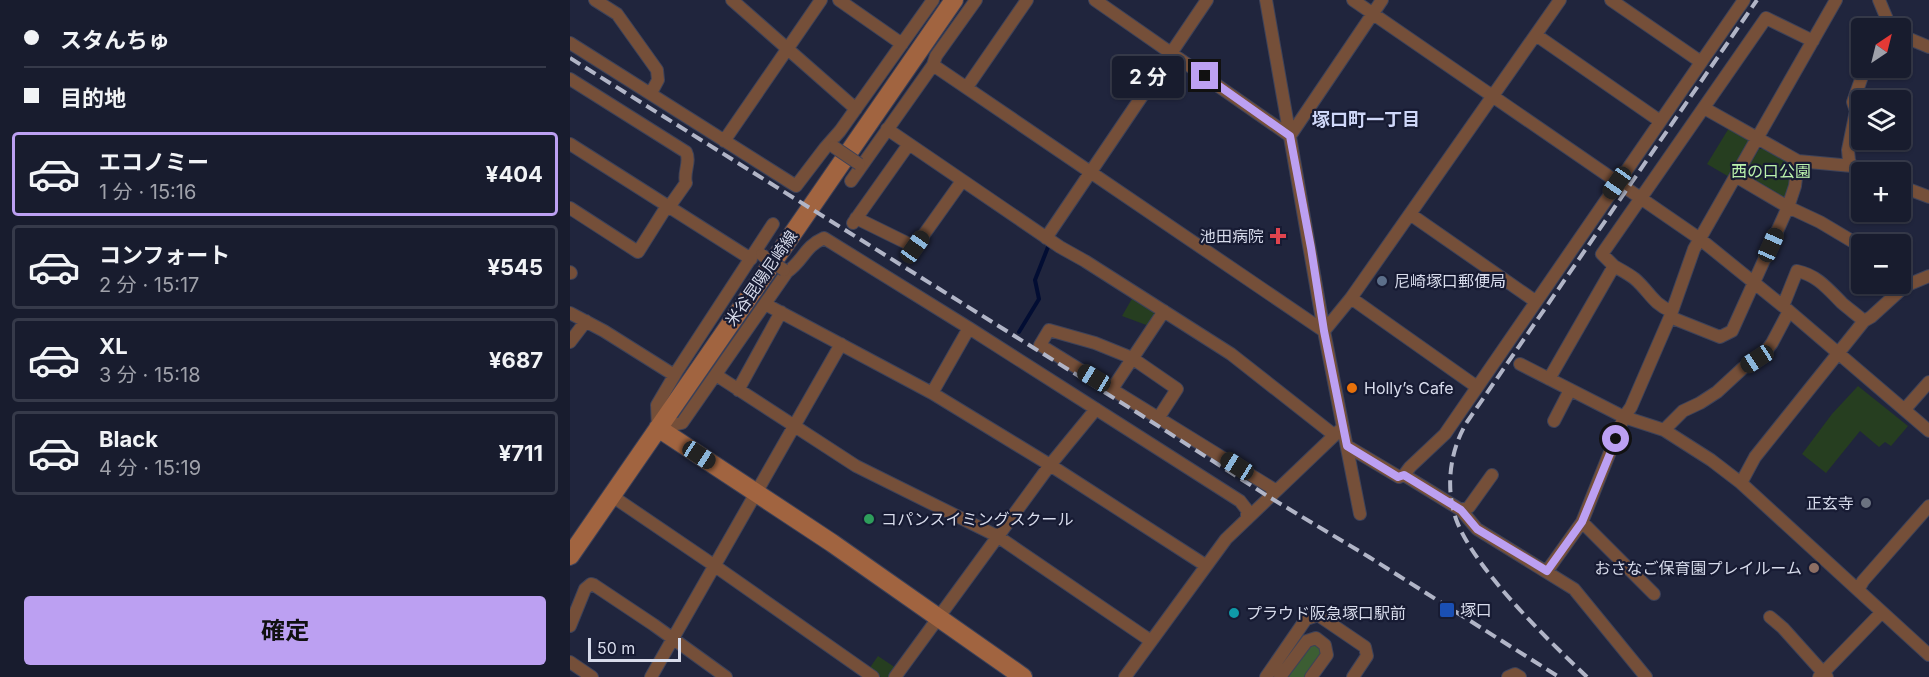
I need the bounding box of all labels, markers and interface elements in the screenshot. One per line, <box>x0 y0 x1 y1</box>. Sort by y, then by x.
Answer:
north arrow <box>1851 18 1911 78</box>
map controls <box>1851 18 1911 294</box>
text: スタんちゅ <box>60 27 170 53</box>
callout: 2 分 <box>1112 55 1184 97</box>
route end <box>1191 62 1218 89</box>
text: 2 分 <box>1129 65 1167 89</box>
text: 目的地 <box>60 85 126 111</box>
button: layers <box>1851 90 1911 150</box>
district label: 塚口町一丁目 <box>1312 109 1420 130</box>
icon: car <box>27 147 81 201</box>
text: エコノミー <box>99 149 209 175</box>
text: ¥404 <box>486 161 543 187</box>
park label: 西の口公園 <box>1731 161 1811 181</box>
button: + <box>1851 162 1911 222</box>
car <box>1599 163 1635 203</box>
text: 1 分 · 15:16 <box>99 180 196 204</box>
car <box>1755 225 1787 265</box>
street label: 米谷昆陽尼崎線 <box>721 226 801 330</box>
place label: 池田病院 <box>1200 226 1264 246</box>
car <box>897 227 933 267</box>
marker: 池田病院 <box>1269 227 1287 245</box>
button: − <box>1851 234 1911 294</box>
icon: car <box>27 240 81 294</box>
text: コンフォート <box>99 242 230 268</box>
text: ¥545 <box>487 254 543 280</box>
place label: 尼崎塚口郵便局 <box>1394 271 1506 291</box>
text: 2 分 · 15:17 <box>99 273 199 297</box>
marker: 尼崎塚口郵便局 <box>1375 274 1389 288</box>
icon: car <box>27 333 81 387</box>
text: XL <box>99 333 128 359</box>
car <box>1737 342 1777 376</box>
text: ¥687 <box>489 347 543 373</box>
car <box>1074 361 1114 395</box>
text: 3 分 · 15:18 <box>99 363 201 387</box>
place label: Holly’s Cafe <box>1364 378 1454 398</box>
marker: Holly’s Cafe <box>1345 381 1359 395</box>
route start <box>1602 425 1629 452</box>
icon: car <box>27 426 81 480</box>
text: Black <box>99 426 158 452</box>
car <box>679 438 719 472</box>
text: ¥711 <box>499 440 543 466</box>
car <box>1217 449 1257 483</box>
text: 4 分 · 15:19 <box>99 456 201 480</box>
place label: 正玄寺 <box>1806 493 1854 513</box>
marker: 正玄寺 <box>1859 496 1873 510</box>
place label: コパンスイミングスクール <box>881 509 1073 529</box>
marker: コパンスイミングスクール <box>862 512 876 526</box>
place label: おさなご保育園プレイルーム <box>1594 558 1802 578</box>
marker: おさなご保育園プレイルーム <box>1807 561 1821 575</box>
button: 確定 <box>24 596 546 665</box>
place label: 塚口 <box>1460 600 1492 620</box>
marker: 塚口 <box>1438 601 1456 619</box>
place label: プラウド阪急塚口駅前 <box>1246 603 1406 623</box>
marker: プラウド阪急塚口駅前 <box>1227 606 1241 620</box>
scale bar <box>588 635 681 662</box>
text: 50 m <box>597 638 635 658</box>

